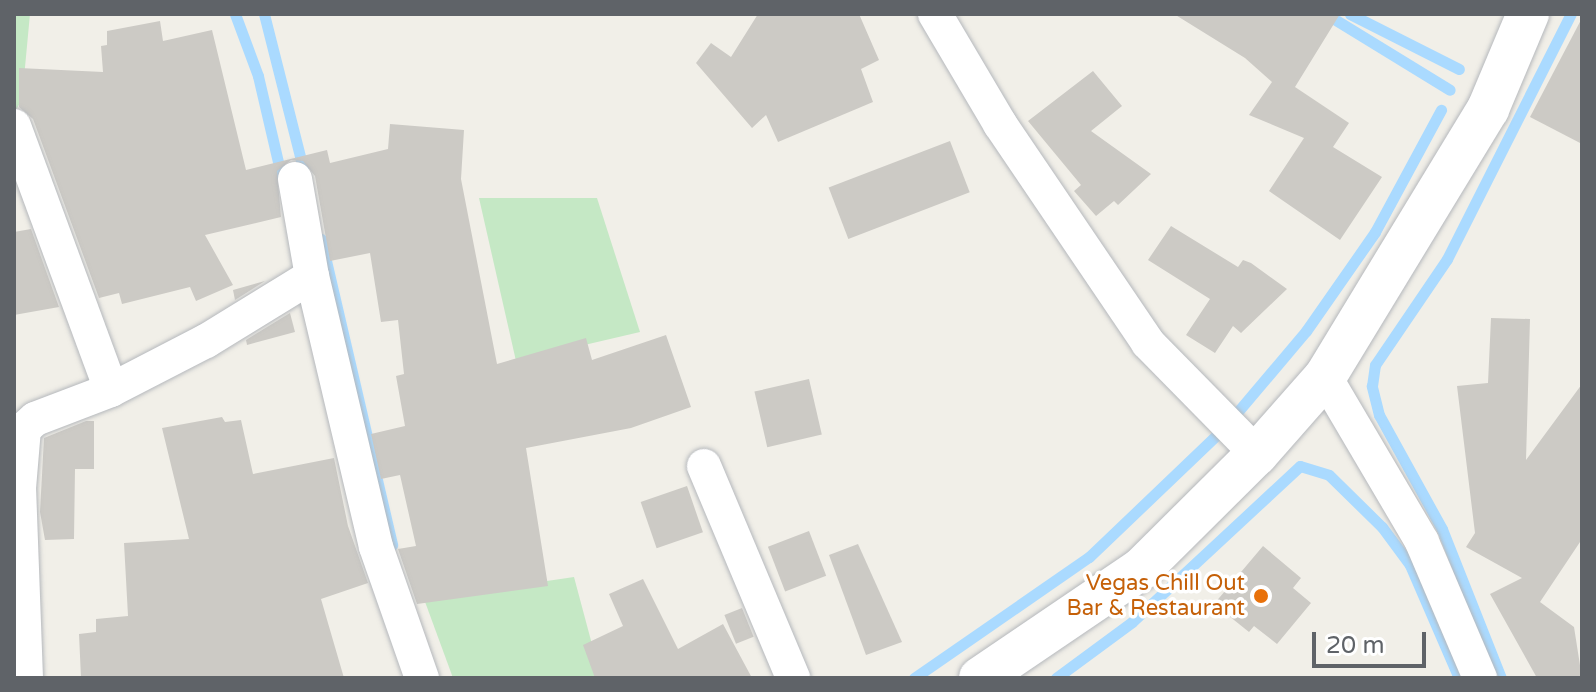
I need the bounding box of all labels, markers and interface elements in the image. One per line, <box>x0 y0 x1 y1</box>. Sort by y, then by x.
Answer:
place label: Vegas Chill Out Bar & Restaurant <box>1066 570 1245 622</box>
marker: Vegas Chill Out Bar & Restaurant <box>1252 587 1270 605</box>
scale bar <box>1316 616 1430 666</box>
text: 20 m <box>1326 631 1384 660</box>

